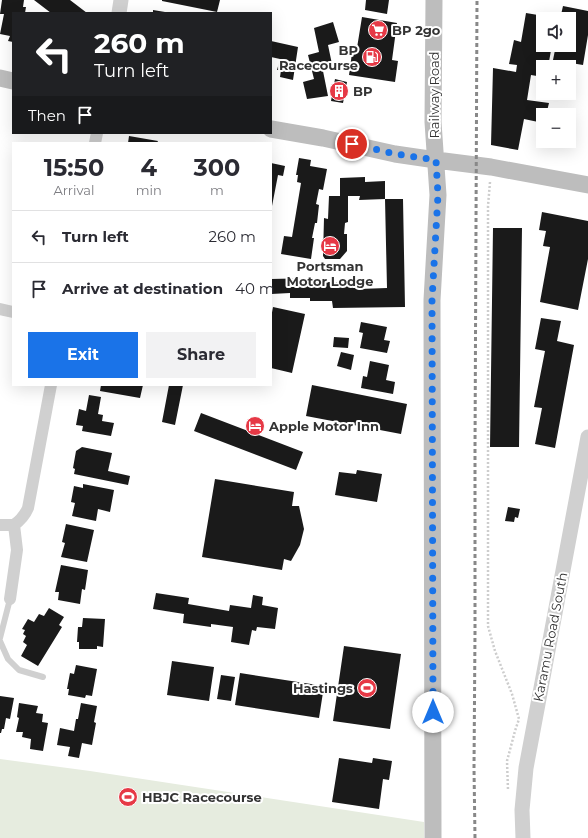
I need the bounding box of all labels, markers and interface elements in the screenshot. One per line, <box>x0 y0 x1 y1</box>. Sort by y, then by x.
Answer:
map controls <box>536 12 576 148</box>
button: sound <box>536 12 576 52</box>
supermarket icon: BP 2go <box>367 19 389 41</box>
place label: BP 2go <box>392 22 441 38</box>
text: 260 m <box>94 26 185 60</box>
icon: left <box>28 28 80 80</box>
place label: BP Racecourse <box>279 42 358 73</box>
fuel station icon: BP Racecourse <box>361 46 383 68</box>
street label: Railway Road <box>426 51 442 139</box>
text: Turn left <box>94 60 169 82</box>
button: + <box>536 60 576 100</box>
building icon: BP <box>328 80 350 102</box>
place label: BP <box>353 83 372 99</box>
icon: arrive <box>74 104 96 126</box>
text: Then <box>28 106 66 125</box>
button: − <box>536 108 576 148</box>
pin <box>335 127 369 161</box>
icon: arrive <box>341 133 363 155</box>
text: 15:50 <box>44 153 104 182</box>
text: 4 <box>141 153 157 182</box>
text: 300 <box>194 153 240 182</box>
text: Arrival <box>53 182 94 198</box>
text: min <box>136 182 162 198</box>
text: m <box>210 182 224 198</box>
icon: left <box>28 226 50 248</box>
text: Turn left <box>62 227 129 246</box>
text: 260 m <box>209 227 256 246</box>
hotel icon: Portsman Motor Lodge <box>319 235 341 257</box>
place label: Portsman Motor Lodge <box>287 258 373 289</box>
icon: arrive <box>28 278 50 300</box>
text: Arrive at destination <box>62 279 223 298</box>
text: 40 m <box>235 279 275 298</box>
button: Exit <box>28 332 138 378</box>
button: Share <box>146 332 256 378</box>
hotel icon: Apple Motor Inn <box>244 415 266 437</box>
place label: Apple Motor Inn <box>268 418 379 434</box>
street label: Karamu Road South <box>530 571 570 703</box>
sports icon: Hastings <box>356 677 378 699</box>
place label: Hastings <box>293 680 353 696</box>
position arrow <box>412 691 454 733</box>
sports icon: HBJC Racecourse <box>117 786 139 808</box>
place label: HBJC Racecourse <box>142 789 262 805</box>

